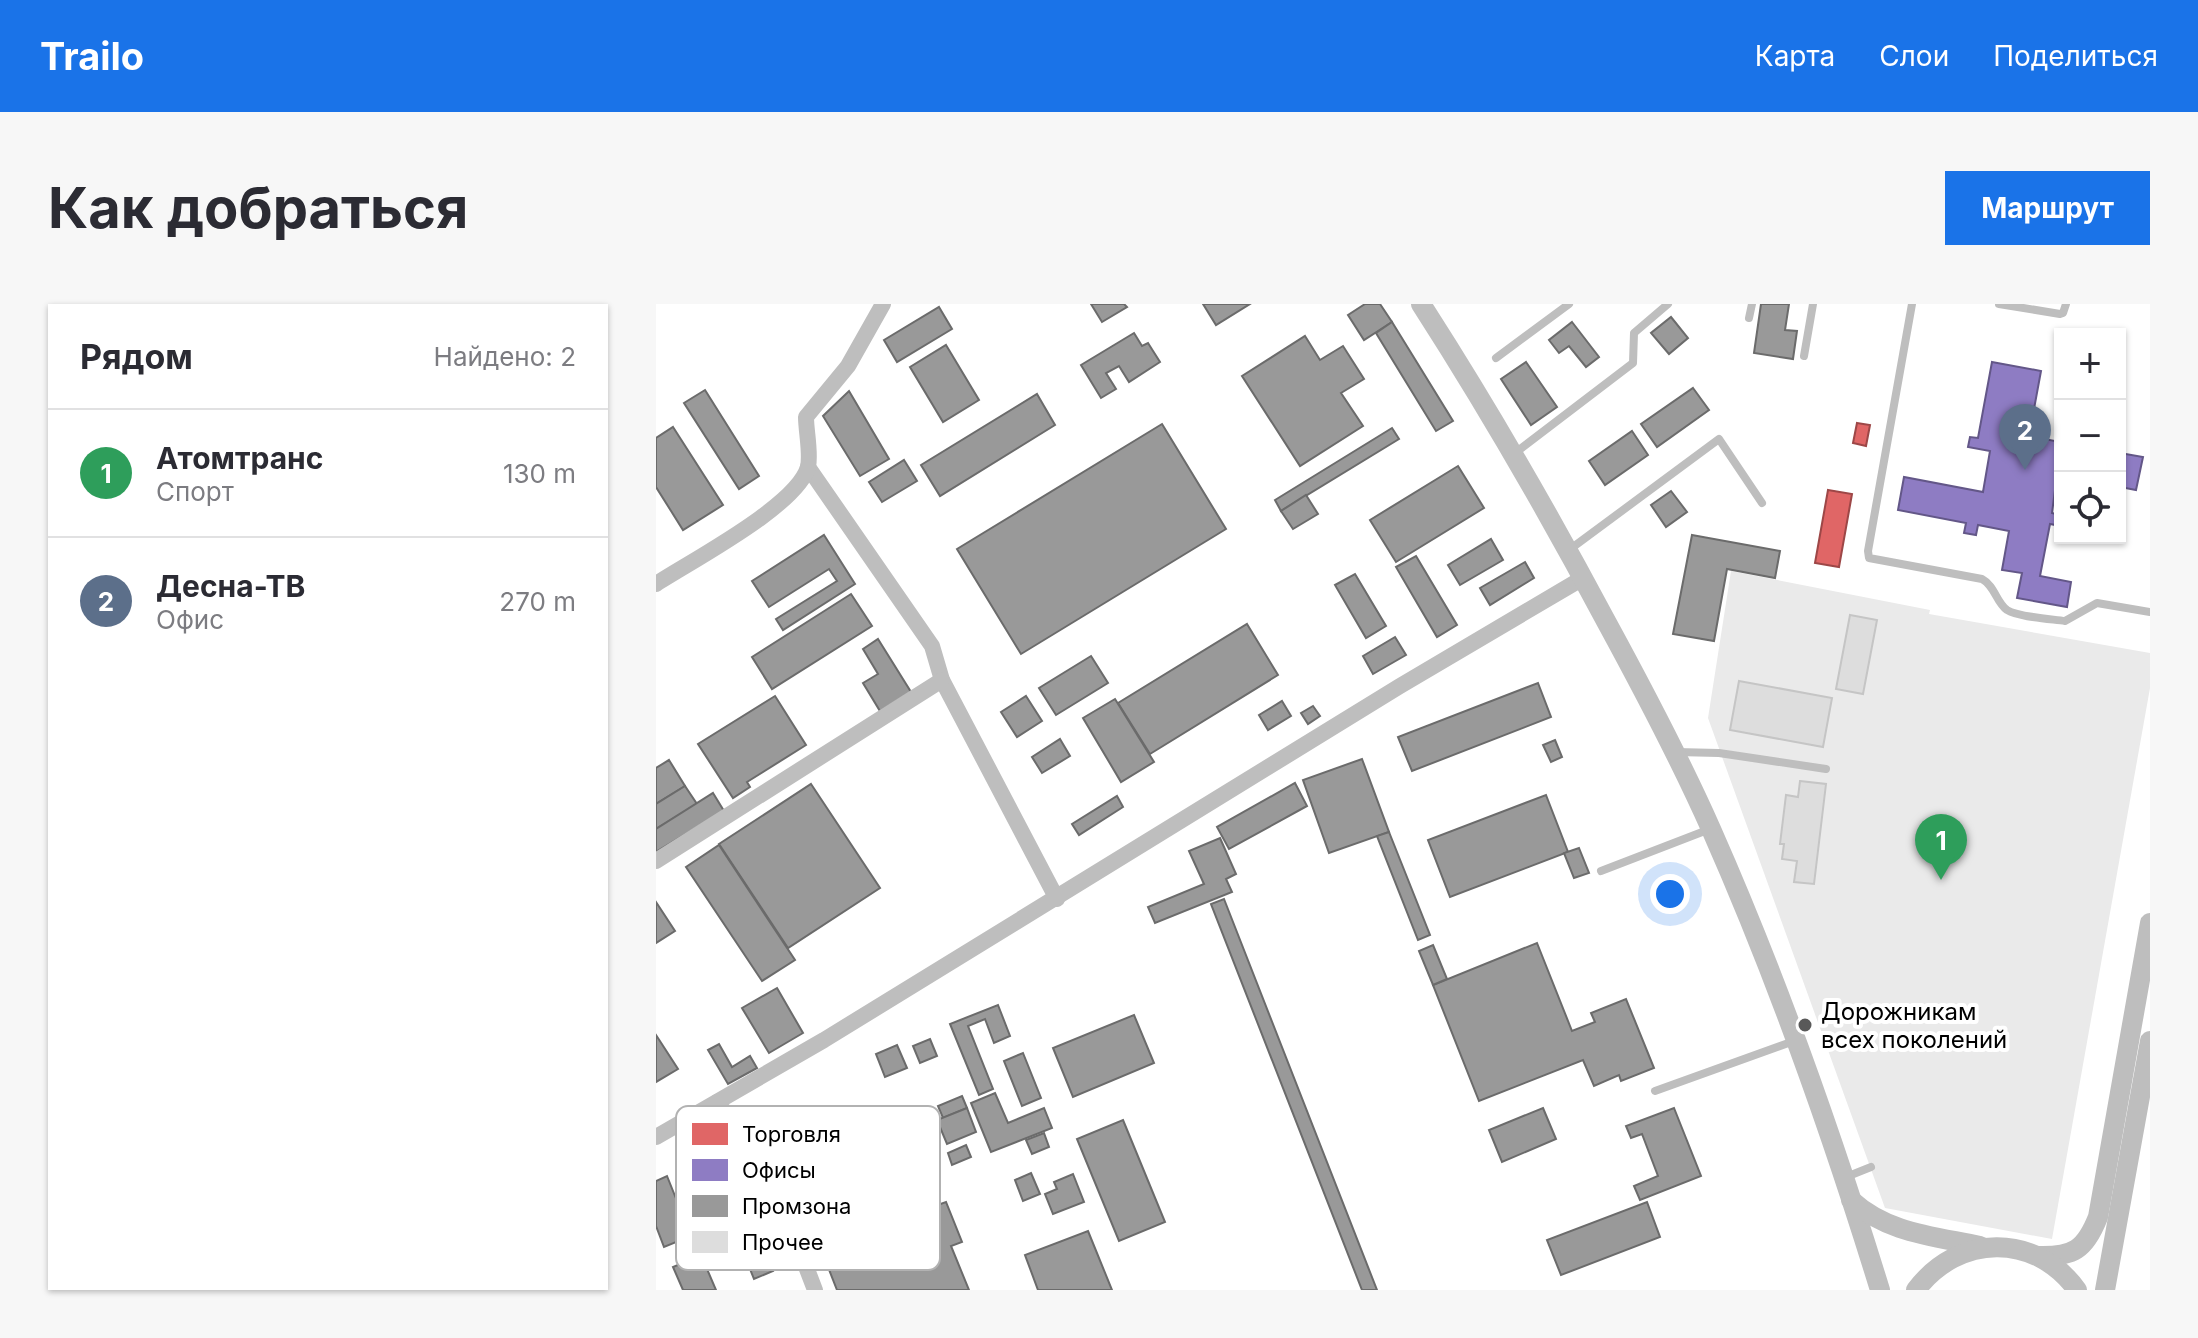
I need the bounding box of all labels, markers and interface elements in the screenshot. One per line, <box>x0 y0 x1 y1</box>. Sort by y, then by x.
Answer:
text: Trailo <box>40 33 144 79</box>
text: Карта <box>1755 39 1835 73</box>
text: Слои <box>1879 39 1949 73</box>
text: Поделиться <box>1993 39 2158 73</box>
button: Маршрут <box>1945 171 2150 245</box>
text: Как добраться <box>48 174 468 242</box>
map controls <box>2054 328 2126 544</box>
button: + <box>2054 328 2126 400</box>
text: Рядом <box>80 336 193 377</box>
text: Найдено: 2 <box>434 341 576 372</box>
button: − <box>2054 400 2126 472</box>
pin: 2 <box>1999 404 2051 470</box>
text: Атомтранс <box>156 440 323 476</box>
text: 1 <box>100 458 112 489</box>
text: 130 m <box>503 458 576 489</box>
button: locate <box>2054 472 2126 544</box>
text: Спорт <box>156 476 234 507</box>
text: Десна-ТВ <box>156 568 305 604</box>
text: 2 <box>98 586 114 617</box>
text: 270 m <box>499 586 576 617</box>
text: Офис <box>156 604 224 635</box>
pin: 1 <box>1915 814 1967 880</box>
your location <box>1650 874 1690 914</box>
place label: Дорожникам всех поколений <box>1821 997 2007 1054</box>
marker: Дорожникам всех поколений <box>1796 1016 1814 1034</box>
legend <box>676 1106 940 1270</box>
text: Торговля <box>742 1121 841 1147</box>
text: Офисы <box>742 1157 816 1183</box>
text: Промзона <box>742 1193 851 1219</box>
text: Прочее <box>742 1229 824 1255</box>

